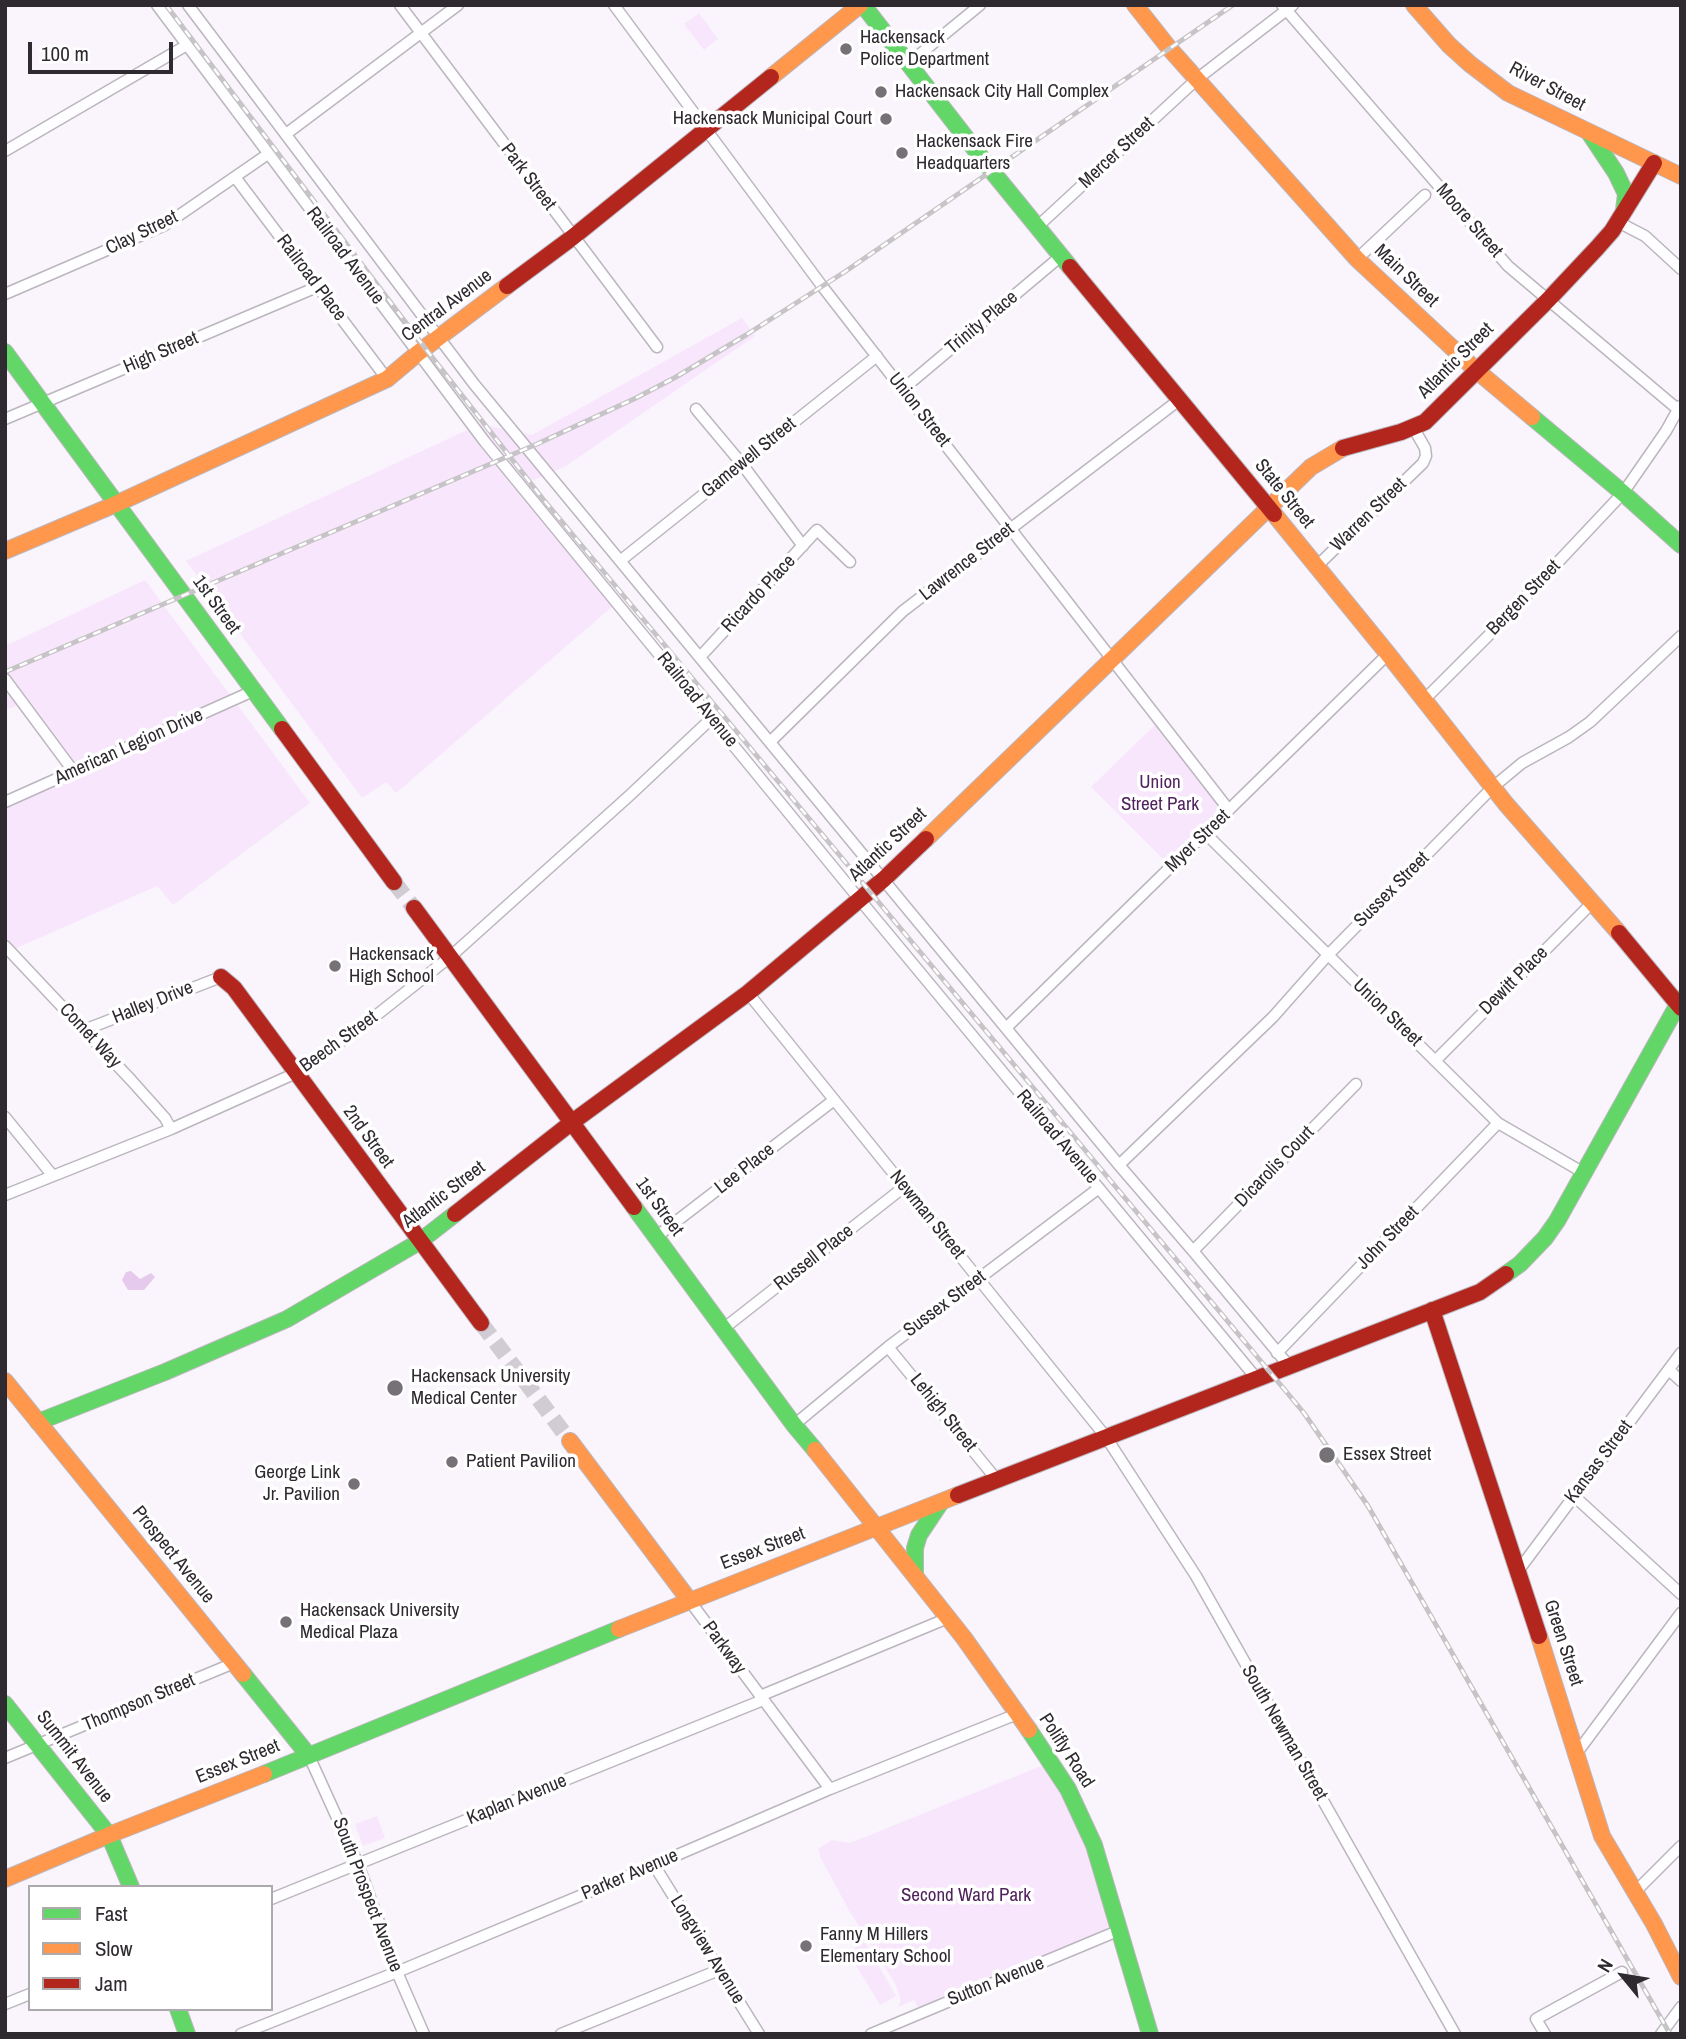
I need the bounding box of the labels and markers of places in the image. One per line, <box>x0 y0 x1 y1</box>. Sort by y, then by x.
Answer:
place label: Hackensack Police Department <box>860 27 989 71</box>
marker: Hackensack Police Department <box>838 41 854 57</box>
place label: Hackensack City Hall Complex <box>895 81 1109 103</box>
marker: Hackensack City Hall Complex <box>873 84 889 100</box>
place label: Hackensack Municipal Court <box>673 108 872 130</box>
marker: Hackensack Municipal Court <box>878 111 894 127</box>
place label: Hackensack Fire Headquarters <box>916 131 1033 175</box>
marker: Hackensack Fire Headquarters <box>894 145 910 161</box>
place label: Hackensack High School <box>349 944 434 988</box>
marker: Hackensack High School <box>327 958 343 974</box>
place label: Hackensack University Medical Center <box>411 1366 570 1410</box>
marker: Hackensack University Medical Center <box>385 1378 405 1398</box>
place label: Essex Street <box>1343 1444 1431 1466</box>
marker: Essex Street <box>1317 1445 1337 1465</box>
place label: Patient Pavilion <box>466 1451 576 1473</box>
marker: Patient Pavilion <box>444 1454 460 1470</box>
place label: George Link Jr. Pavilion <box>254 1462 340 1506</box>
marker: George Link Jr. Pavilion <box>346 1476 362 1492</box>
place label: Hackensack University Medical Plaza <box>300 1600 459 1644</box>
marker: Hackensack University Medical Plaza <box>278 1614 294 1630</box>
place label: Fanny M Hillers Elementary School <box>820 1924 951 1968</box>
marker: Fanny M Hillers Elementary School <box>798 1938 814 1954</box>

